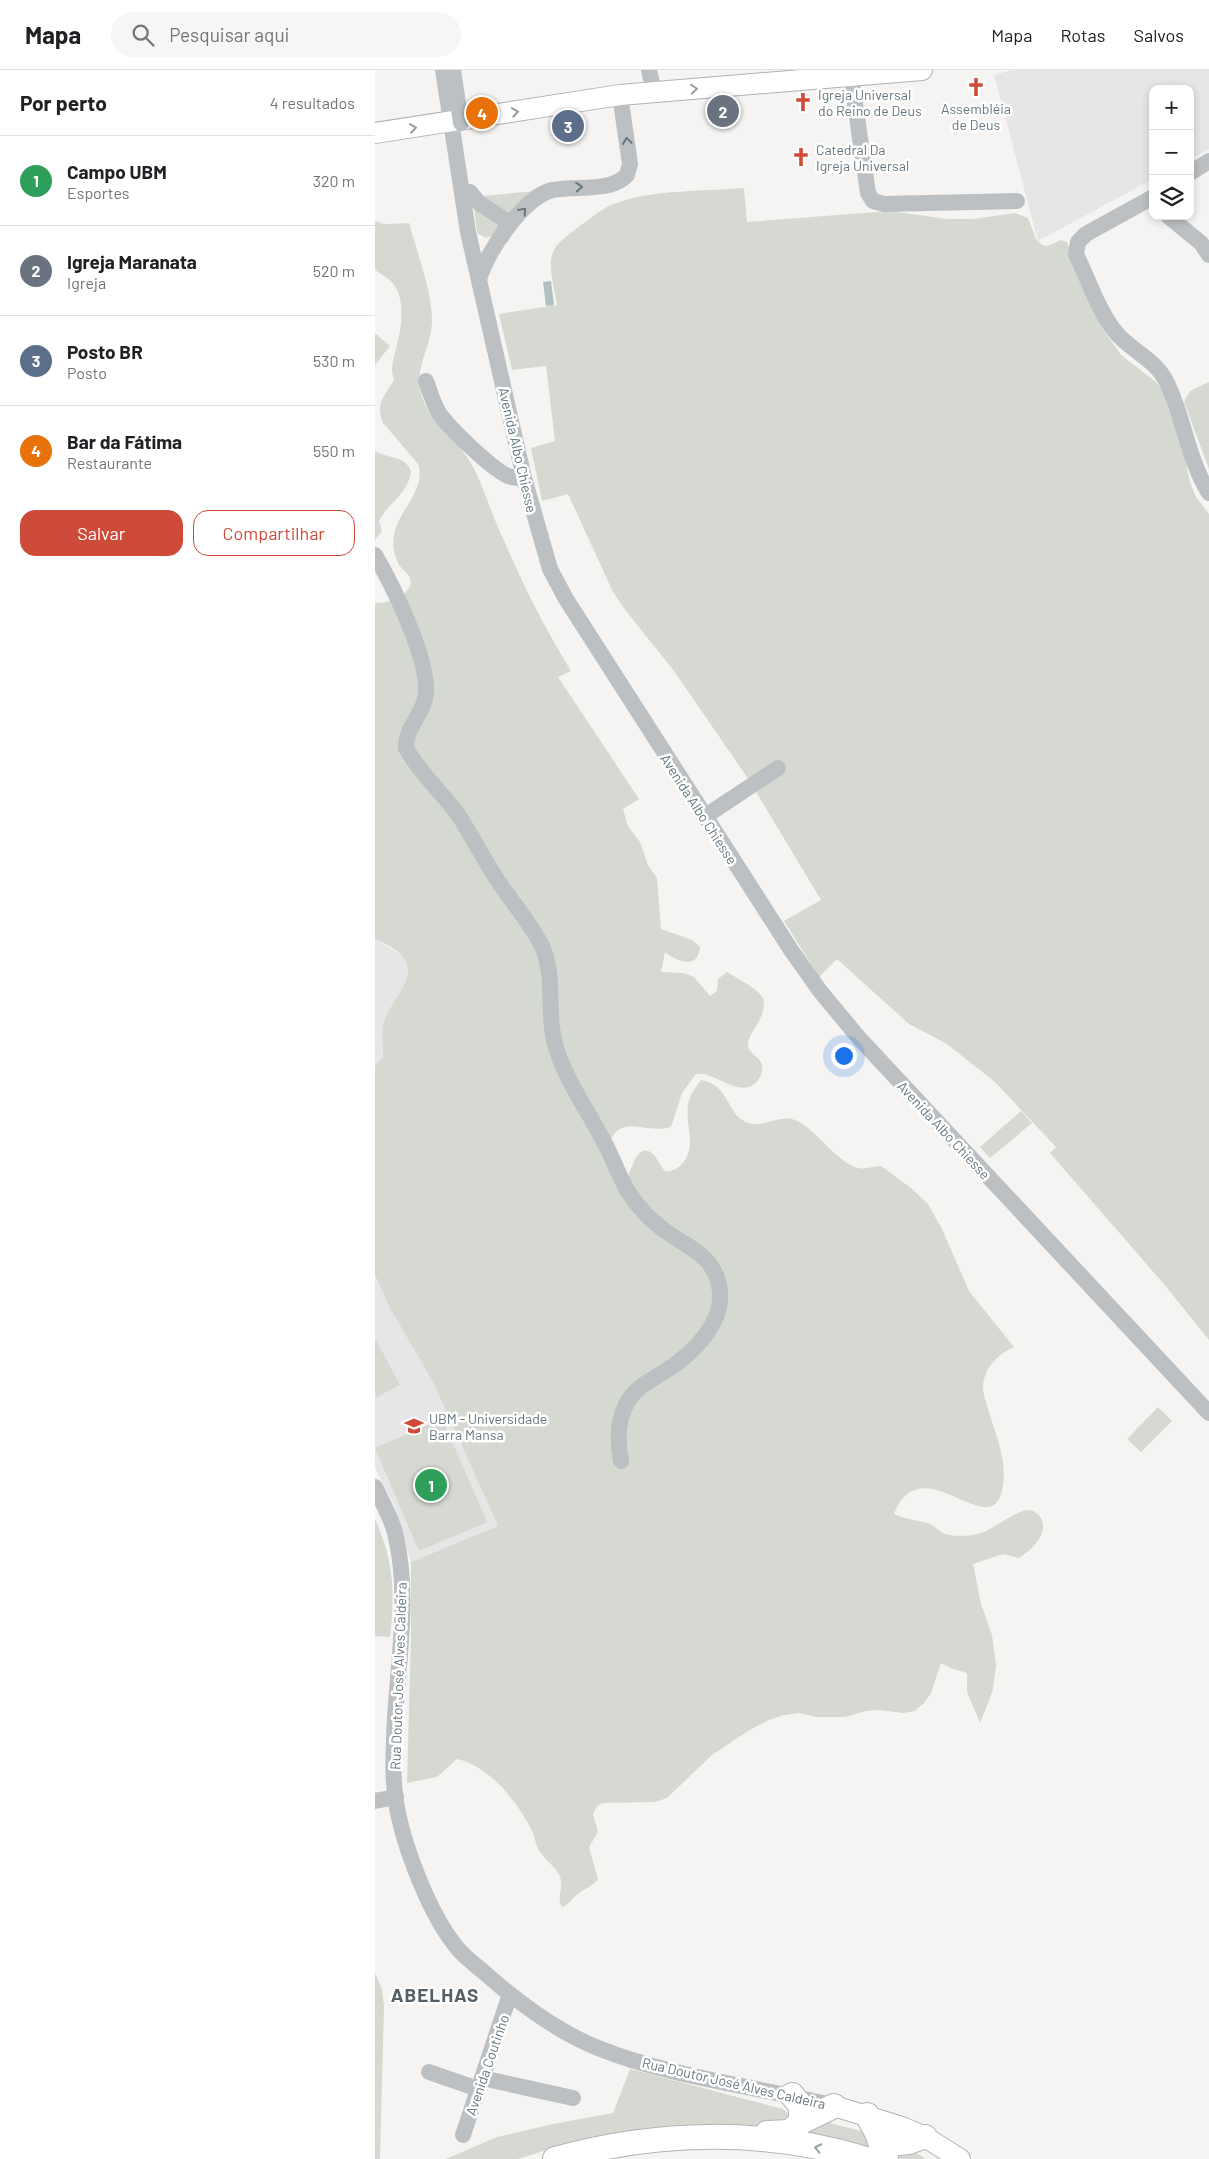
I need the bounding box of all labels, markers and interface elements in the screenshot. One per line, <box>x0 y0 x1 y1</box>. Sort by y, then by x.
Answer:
search box <box>111 12 461 57</box>
text: Mapa <box>25 20 81 49</box>
icon: search <box>129 21 157 49</box>
text: Pesquisar aqui <box>169 23 289 46</box>
text: Mapa <box>991 24 1032 46</box>
text: Rotas <box>1060 24 1105 46</box>
text: Salvos <box>1133 24 1184 46</box>
church icon: Assembléia de Deus <box>965 76 987 98</box>
one-way arrow <box>690 83 698 94</box>
map controls <box>1149 85 1194 220</box>
button: + <box>1149 85 1194 130</box>
place label: Igreja Universal do Reino de Deus <box>818 86 922 119</box>
text: Por perto <box>20 90 107 115</box>
church icon: Igreja Universal do Reino de Deus <box>792 91 814 113</box>
pin: 2 <box>707 92 739 130</box>
text: 4 resultados <box>270 93 355 112</box>
pin: 4 <box>466 94 498 132</box>
place label: Assembléia de Deus <box>941 100 1011 133</box>
one-way arrow <box>511 107 520 117</box>
pin: 3 <box>552 107 584 145</box>
one-way arrow <box>409 123 417 134</box>
button: − <box>1149 130 1194 175</box>
one-way arrow <box>622 137 633 145</box>
place label: Catedral Da Igreja Universal <box>816 141 909 174</box>
church icon: Catedral Da Igreja Universal <box>790 146 812 168</box>
text: Campo UBM <box>67 160 167 183</box>
text: 1 <box>33 171 39 190</box>
text: 320 m <box>313 171 355 190</box>
button: layers <box>1149 175 1194 220</box>
one-way arrow <box>575 182 583 193</box>
text: Esportes <box>67 183 130 202</box>
one-way arrow <box>518 207 527 216</box>
text: Igreja Maranata <box>67 250 197 273</box>
text: 2 <box>32 261 40 280</box>
text: 520 m <box>313 261 355 280</box>
text: Igreja <box>67 273 106 292</box>
text: Posto BR <box>67 340 143 363</box>
text: 3 <box>32 351 40 370</box>
text: 530 m <box>313 351 355 370</box>
text: Posto <box>67 363 107 382</box>
street label: Avenida Albo Chiesse <box>495 386 541 514</box>
text: Bar da Fátima <box>67 430 182 453</box>
text: 4 <box>31 441 41 460</box>
text: 550 m <box>313 441 355 460</box>
text: Restaurante <box>67 453 152 472</box>
button: Salvar <box>20 510 183 556</box>
button: Compartilhar <box>193 510 355 556</box>
street label: Avenida Albo Chiesse <box>657 751 741 867</box>
your location <box>831 1043 857 1069</box>
street label: Avenida Albo Chiesse <box>894 1077 994 1183</box>
place label: UBM - Universidade Barra Mansa <box>429 1410 547 1443</box>
school or university icon: UBM - Universidade Barra Mansa <box>403 1415 425 1437</box>
pin: 1 <box>415 1466 447 1504</box>
street label: Rua Doutor José Alves Caldeira <box>386 1582 410 1770</box>
district label: ABELHAS <box>391 1983 479 2006</box>
street label: Avenida Coutinho <box>462 2012 512 2118</box>
street label: Rua Doutor José Alves Caldeira <box>641 2054 827 2112</box>
one-way arrow <box>814 2143 823 2154</box>

